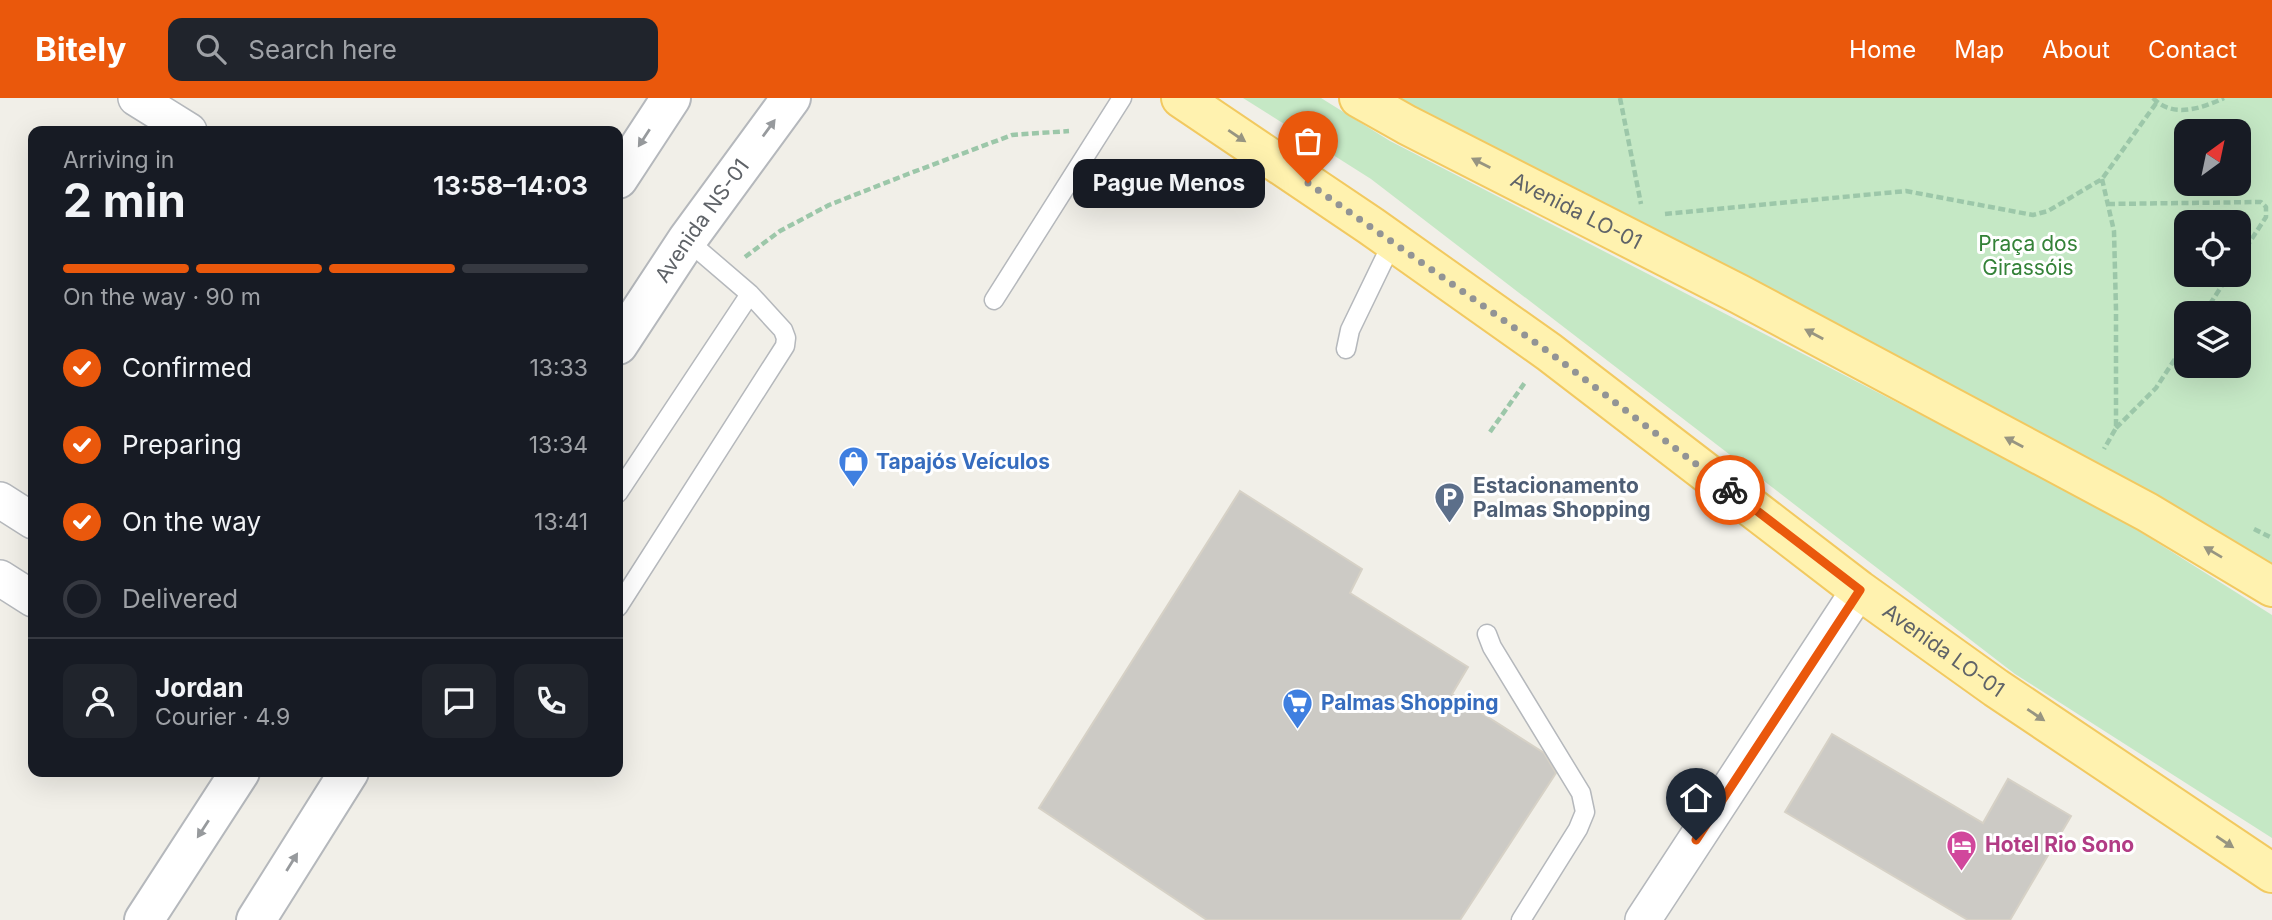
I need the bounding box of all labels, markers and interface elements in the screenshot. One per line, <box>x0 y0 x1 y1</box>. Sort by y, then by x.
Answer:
search box <box>168 18 658 81</box>
text: Bitely <box>35 29 126 69</box>
icon: search <box>192 30 230 68</box>
text: Search here <box>248 34 397 65</box>
text: Home <box>1849 35 1916 64</box>
text: Map <box>1954 35 2004 64</box>
text: About <box>2042 35 2110 64</box>
text: Contact <box>2148 35 2237 64</box>
pin <box>1278 111 1338 183</box>
one-way arrow <box>762 119 776 138</box>
north arrow <box>2174 119 2250 196</box>
map controls <box>2174 119 2251 378</box>
icon: bag <box>1289 122 1327 160</box>
one-way arrow <box>638 129 651 148</box>
one-way arrow <box>1228 129 1247 142</box>
text: Arriving in <box>63 146 174 174</box>
street label: Avenida NS-01 <box>650 154 754 287</box>
one-way arrow <box>1471 157 1491 168</box>
callout: Pague Menos <box>1074 158 1266 208</box>
street label: Avenida LO-01 <box>1507 167 1646 254</box>
text: Pague Menos <box>1093 169 1245 197</box>
text: 13:58–14:03 <box>433 170 588 201</box>
text: 2 min <box>63 172 186 228</box>
button: locate <box>2174 210 2251 287</box>
park label: Praça dos Girassóis <box>1978 231 2078 280</box>
text: On the way · 90 m <box>63 283 261 311</box>
button: layers <box>2174 301 2251 378</box>
one-way arrow <box>1804 329 1824 340</box>
icon: check <box>63 349 101 387</box>
text: Confirmed <box>122 352 252 383</box>
text: 13:33 <box>529 354 588 382</box>
icon: check <box>63 426 101 464</box>
text: Preparing <box>122 429 242 460</box>
text: 13:34 <box>529 431 588 459</box>
one-way arrow <box>2004 436 2024 448</box>
shop icon: Tapajós Veículos <box>836 445 870 489</box>
place label: Tapajós Veículos <box>876 449 1050 474</box>
courier <box>1695 455 1765 525</box>
icon: bike <box>1711 471 1749 509</box>
place label: Estacionamento Palmas Shopping <box>1473 473 1651 522</box>
parking icon: Estacionamento Palmas Shopping <box>1433 481 1467 525</box>
icon: check <box>63 503 101 541</box>
text: On the way <box>122 506 261 537</box>
text: 13:41 <box>534 508 588 536</box>
one-way arrow <box>2204 545 2223 558</box>
text: Delivered <box>122 583 238 614</box>
street label: Avenida LO-01 <box>1878 598 2009 702</box>
button: person <box>63 664 137 738</box>
button: chat <box>422 664 496 738</box>
button: phone <box>514 664 588 738</box>
text: Jordan <box>155 672 244 703</box>
supermarket icon: Palmas Shopping <box>1281 686 1315 730</box>
place label: Palmas Shopping <box>1321 690 1499 715</box>
text: Courier · 4.9 <box>155 703 290 731</box>
one-way arrow <box>2027 708 2045 722</box>
pin <box>1666 768 1726 840</box>
icon: home <box>1677 779 1715 817</box>
one-way arrow <box>196 820 210 838</box>
hotel icon: Hotel Rio Sono <box>1945 828 1979 872</box>
place label: Hotel Rio Sono <box>1985 832 2134 857</box>
one-way arrow <box>2216 835 2235 848</box>
one-way arrow <box>285 853 298 872</box>

